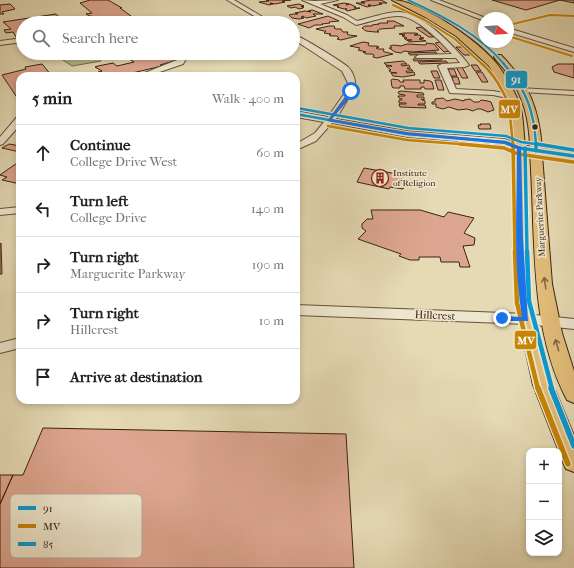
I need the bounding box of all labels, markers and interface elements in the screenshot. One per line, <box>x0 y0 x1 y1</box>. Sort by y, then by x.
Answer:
north arrow <box>478 12 514 48</box>
search box <box>16 16 300 60</box>
icon: search <box>30 27 52 49</box>
text: Search here <box>62 29 138 47</box>
line badge: 91 <box>505 70 528 89</box>
text: 91 <box>510 73 521 86</box>
route start <box>342 82 360 100</box>
text: 5 min <box>32 88 72 108</box>
text: Walk · 400 m <box>212 91 284 106</box>
line badge: MV <box>498 99 521 119</box>
text: MV <box>499 103 518 116</box>
unlabelled marker <box>530 122 540 132</box>
text: Continue <box>70 136 130 154</box>
icon: ahead <box>32 142 54 164</box>
text: 60 m <box>256 145 284 160</box>
text: College Drive West <box>70 154 177 169</box>
building icon: Institute of Religion <box>370 168 390 188</box>
place label: Institute of Religion <box>393 168 436 188</box>
street label: Marguerite Parkway <box>533 176 547 257</box>
text: Turn left <box>70 192 128 210</box>
icon: left <box>32 198 54 220</box>
text: 140 m <box>251 201 284 216</box>
text: College Drive <box>70 210 147 225</box>
text: Turn right <box>70 248 139 266</box>
icon: right <box>32 254 54 276</box>
text: 190 m <box>252 257 284 272</box>
text: Marguerite Parkway <box>70 266 186 281</box>
one-way arrow <box>541 277 549 290</box>
text: Turn right <box>70 304 139 322</box>
street label: Hillcrest <box>414 308 456 323</box>
route end <box>493 309 511 327</box>
icon: right <box>32 310 54 332</box>
text: 10 m <box>259 313 284 328</box>
text: Hillcrest <box>70 322 118 337</box>
line badge: MV <box>514 330 537 350</box>
text: MV <box>516 334 535 347</box>
one-way arrow <box>553 339 560 352</box>
icon: arrive <box>32 366 54 388</box>
text: Arrive at destination <box>70 368 202 386</box>
map controls <box>526 448 562 556</box>
button: + <box>526 448 562 484</box>
button: − <box>526 484 562 520</box>
legend <box>10 494 142 558</box>
text: 91 <box>43 502 53 515</box>
text: MV <box>43 520 61 533</box>
button: layers <box>526 520 562 556</box>
text: 85 <box>43 538 54 551</box>

